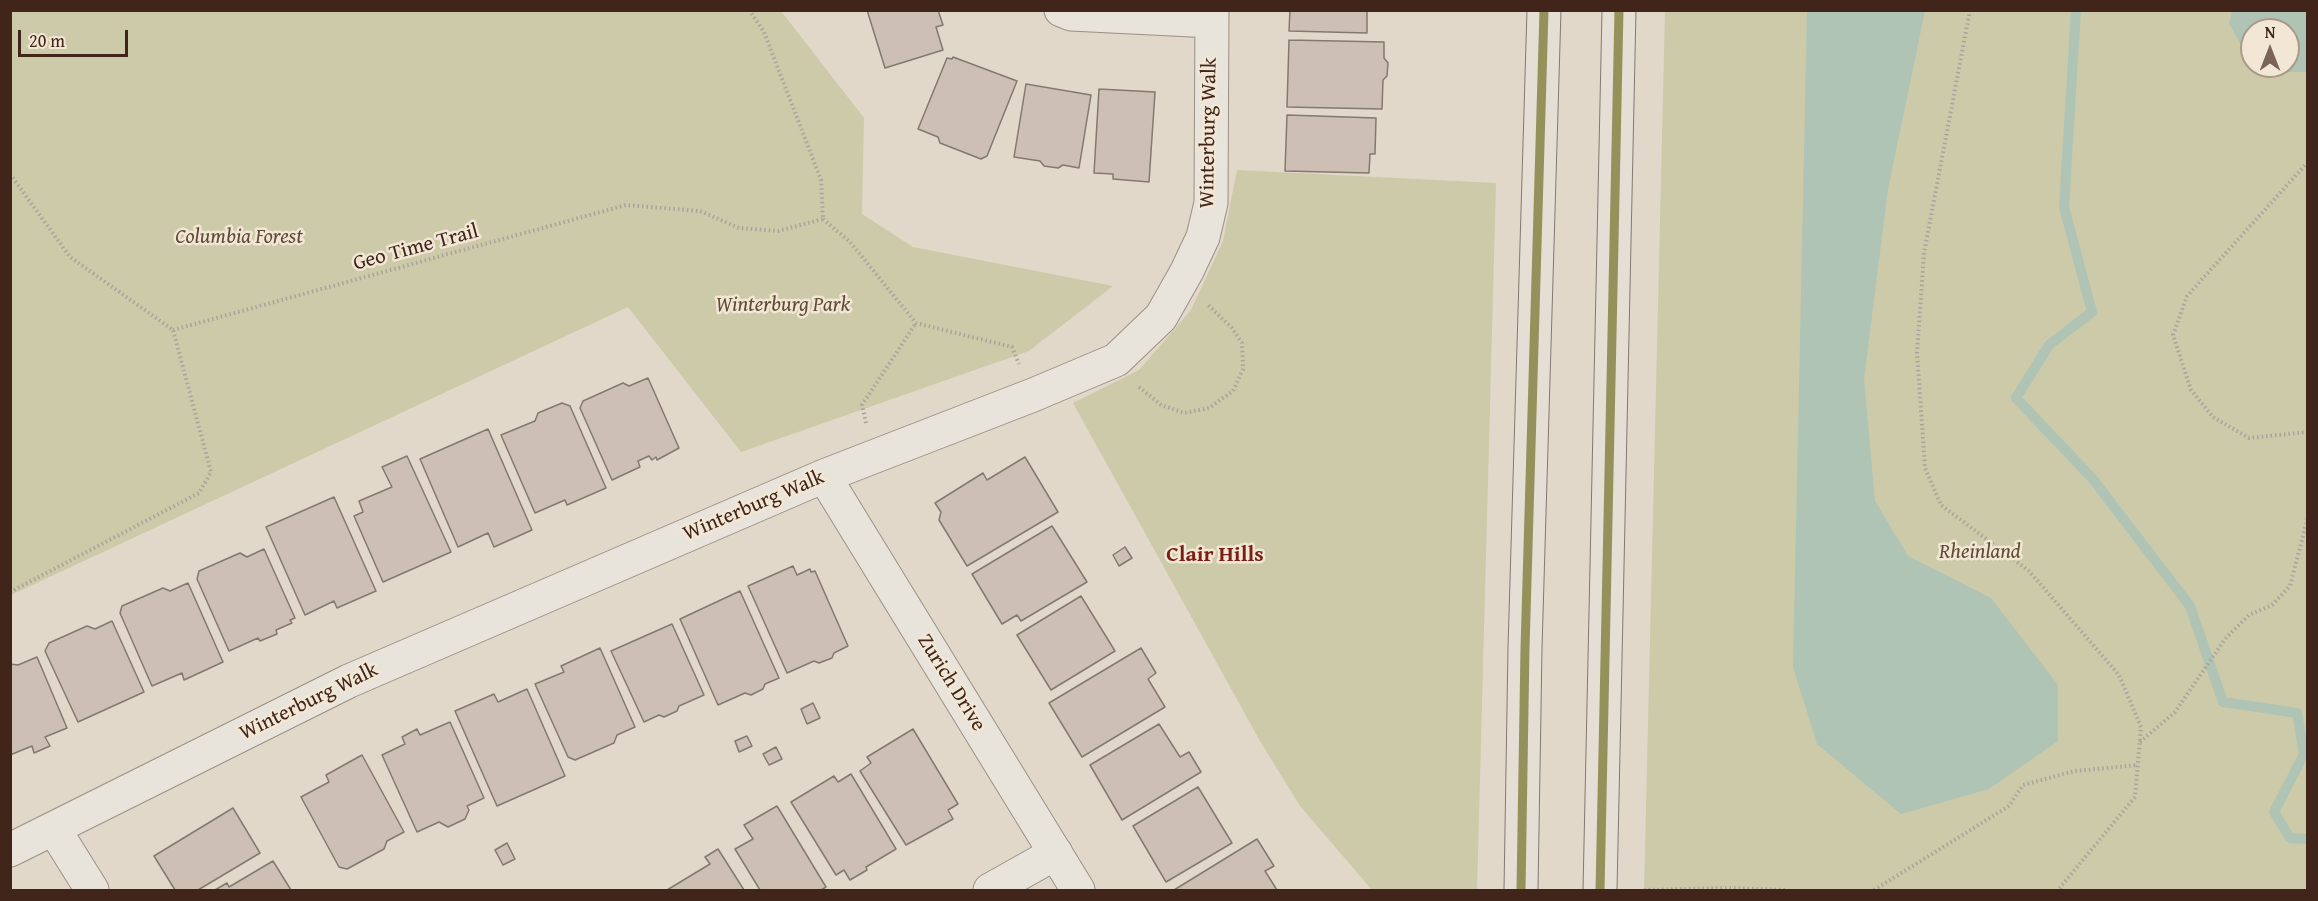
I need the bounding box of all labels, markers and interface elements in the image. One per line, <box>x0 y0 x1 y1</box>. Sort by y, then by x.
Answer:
scale bar <box>21 18 130 56</box>
north arrow <box>2240 18 2300 78</box>
text: N <box>2265 20 2275 44</box>
text: 20 m <box>29 27 65 54</box>
street label: Winterburg Walk <box>1195 57 1223 209</box>
street label: Geo Time Trail <box>351 219 481 277</box>
park label: Columbia Forest <box>175 225 303 251</box>
park label: Winterburg Park <box>716 293 850 319</box>
street label: Winterburg Walk <box>680 465 828 547</box>
park label: Rheinland <box>1939 540 2021 566</box>
district label: Clair Hills <box>1166 542 1264 568</box>
street label: Zurich Drive <box>911 630 991 736</box>
street label: Winterburg Walk <box>236 658 382 746</box>

